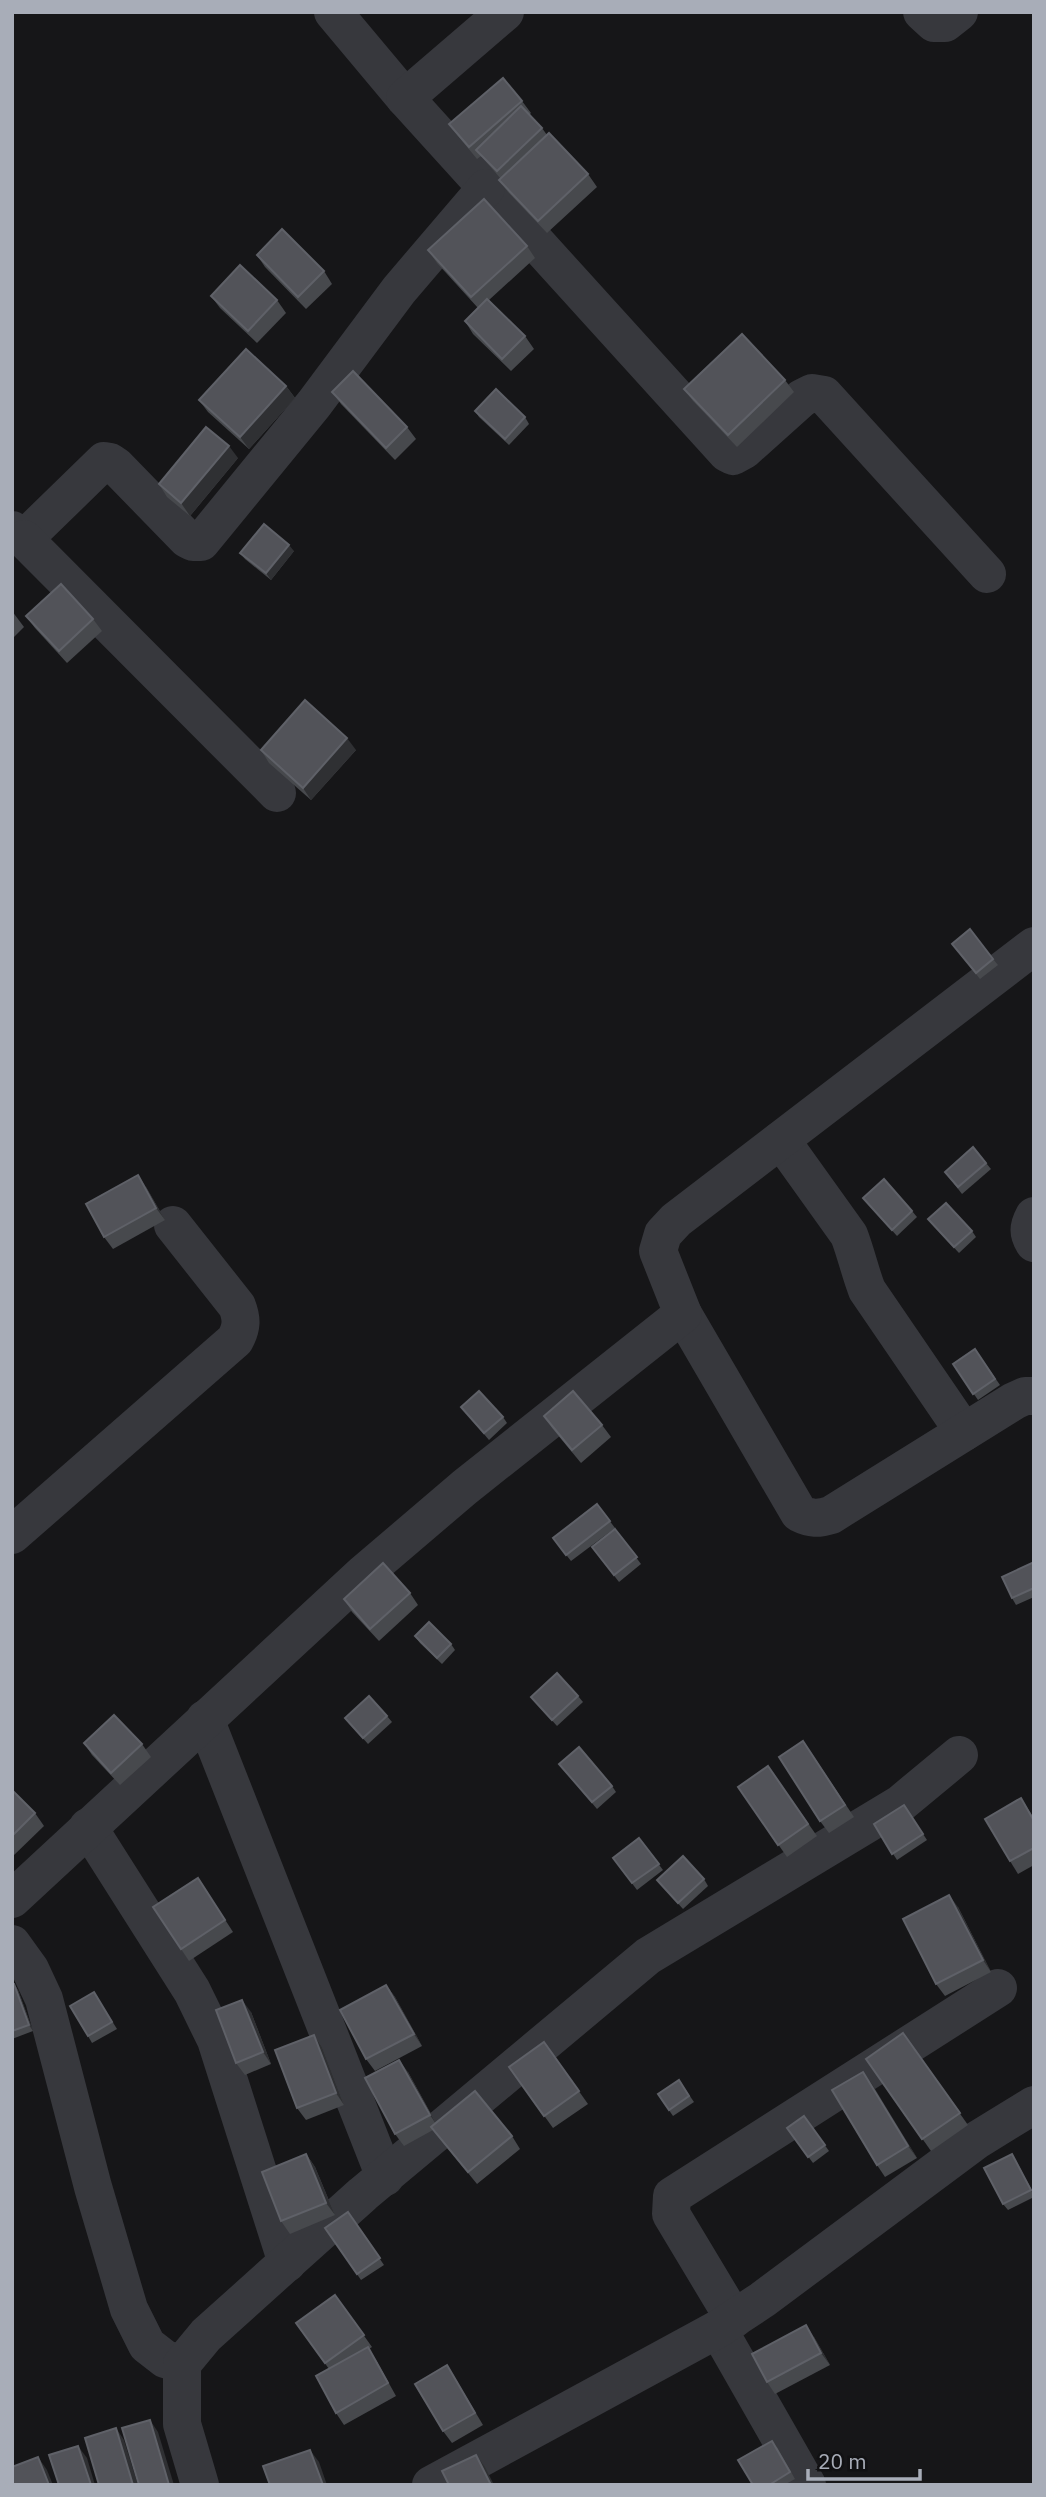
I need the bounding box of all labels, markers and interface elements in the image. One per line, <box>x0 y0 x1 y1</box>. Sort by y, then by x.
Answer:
scale bar <box>808 2438 920 2482</box>
text: 20 m <box>818 2447 867 2475</box>

